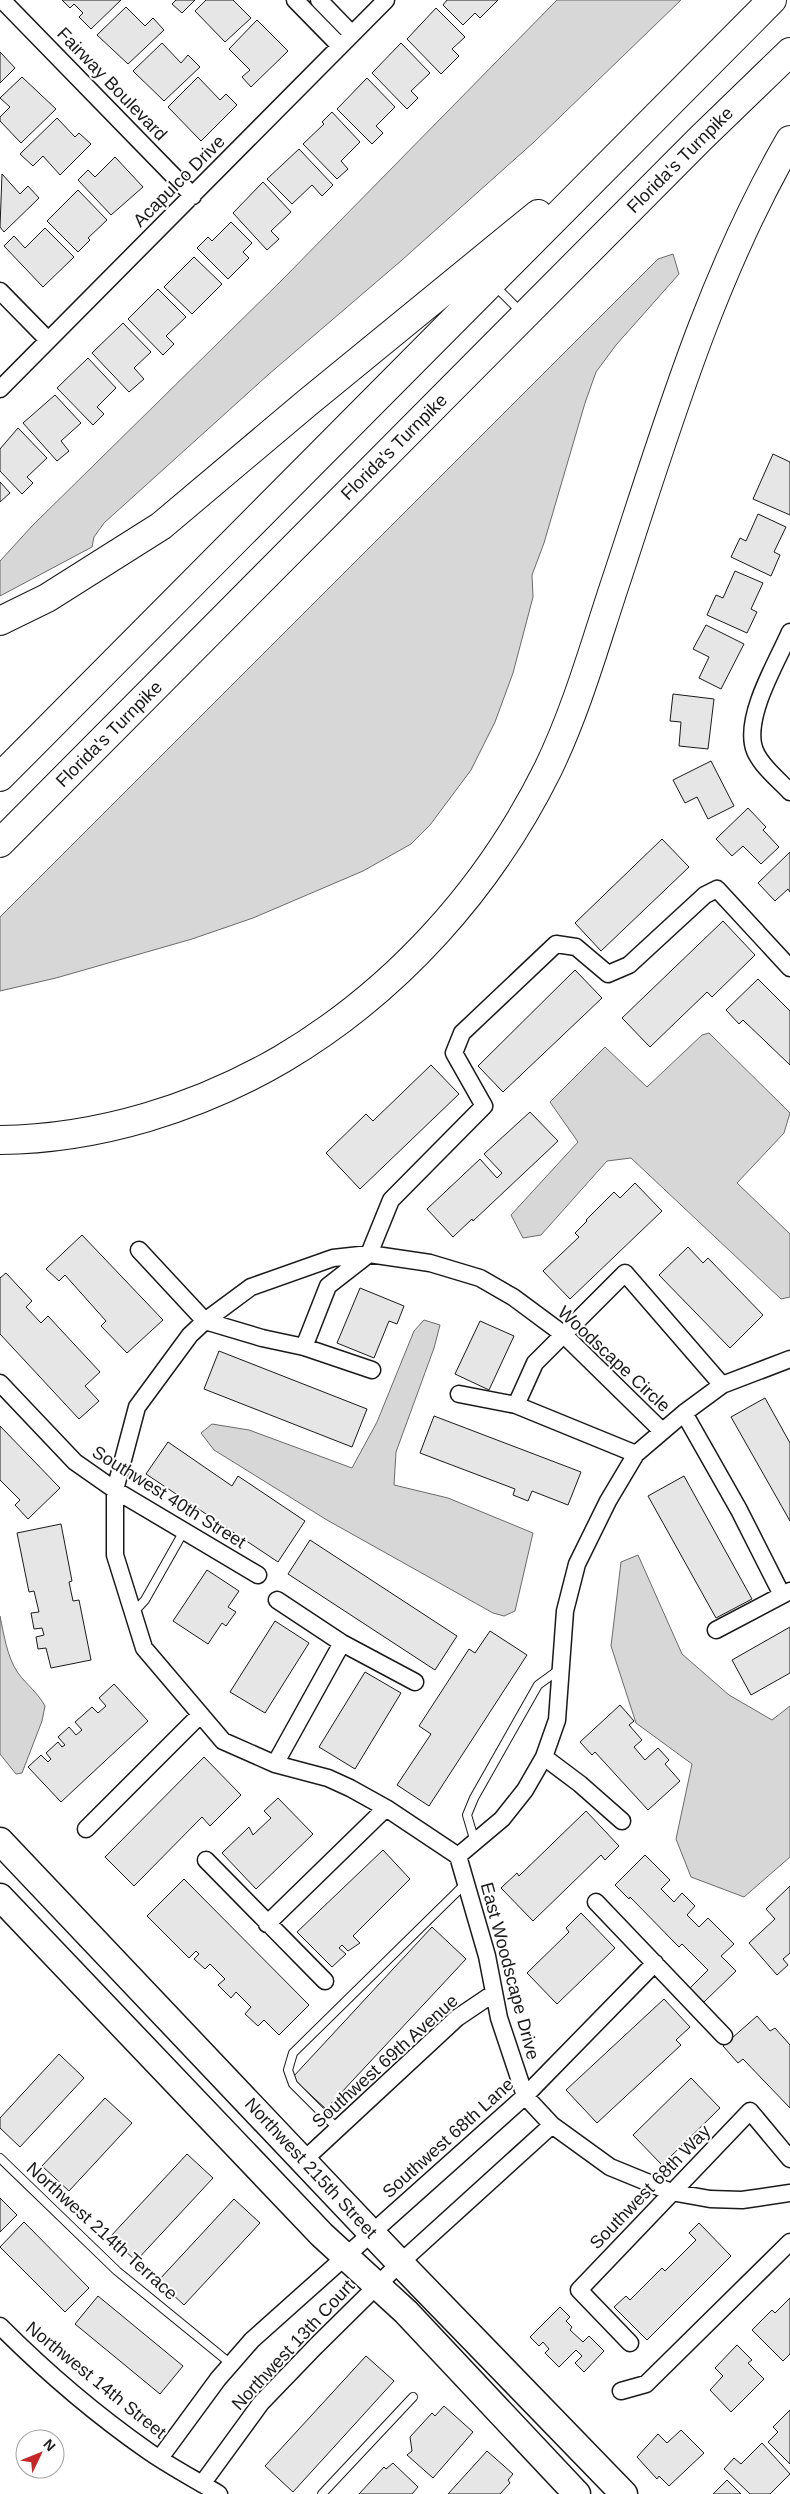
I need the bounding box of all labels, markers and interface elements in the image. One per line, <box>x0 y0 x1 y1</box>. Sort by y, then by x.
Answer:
street label: Fairway Boulevard <box>53 23 171 145</box>
street label: Florida's Turnpike <box>623 103 737 217</box>
street label: Acapulco Drive <box>129 131 229 231</box>
street label: Florida's Turnpike <box>337 390 451 504</box>
street label: Florida's Turnpike <box>52 677 166 791</box>
street label: Woodscape Circle <box>554 1302 674 1416</box>
street label: Southwest 40th Street <box>89 1442 249 1552</box>
street label: East Woodscape Drive <box>477 1880 543 2062</box>
street label: Southwest 69th Avenue <box>308 1990 462 2132</box>
street label: Southwest 68th Lane <box>378 2074 518 2202</box>
street label: Northwest 215th Street <box>241 2094 381 2242</box>
street label: Southwest 68th Way <box>586 2121 714 2253</box>
street label: Northwest 214th Terrace <box>23 2158 181 2304</box>
street label: Northwest 13th Court <box>228 2276 358 2414</box>
street label: Northwest 14th Street <box>22 2317 170 2443</box>
north arrow <box>15 2429 65 2479</box>
text: N <box>40 2436 59 2454</box>

